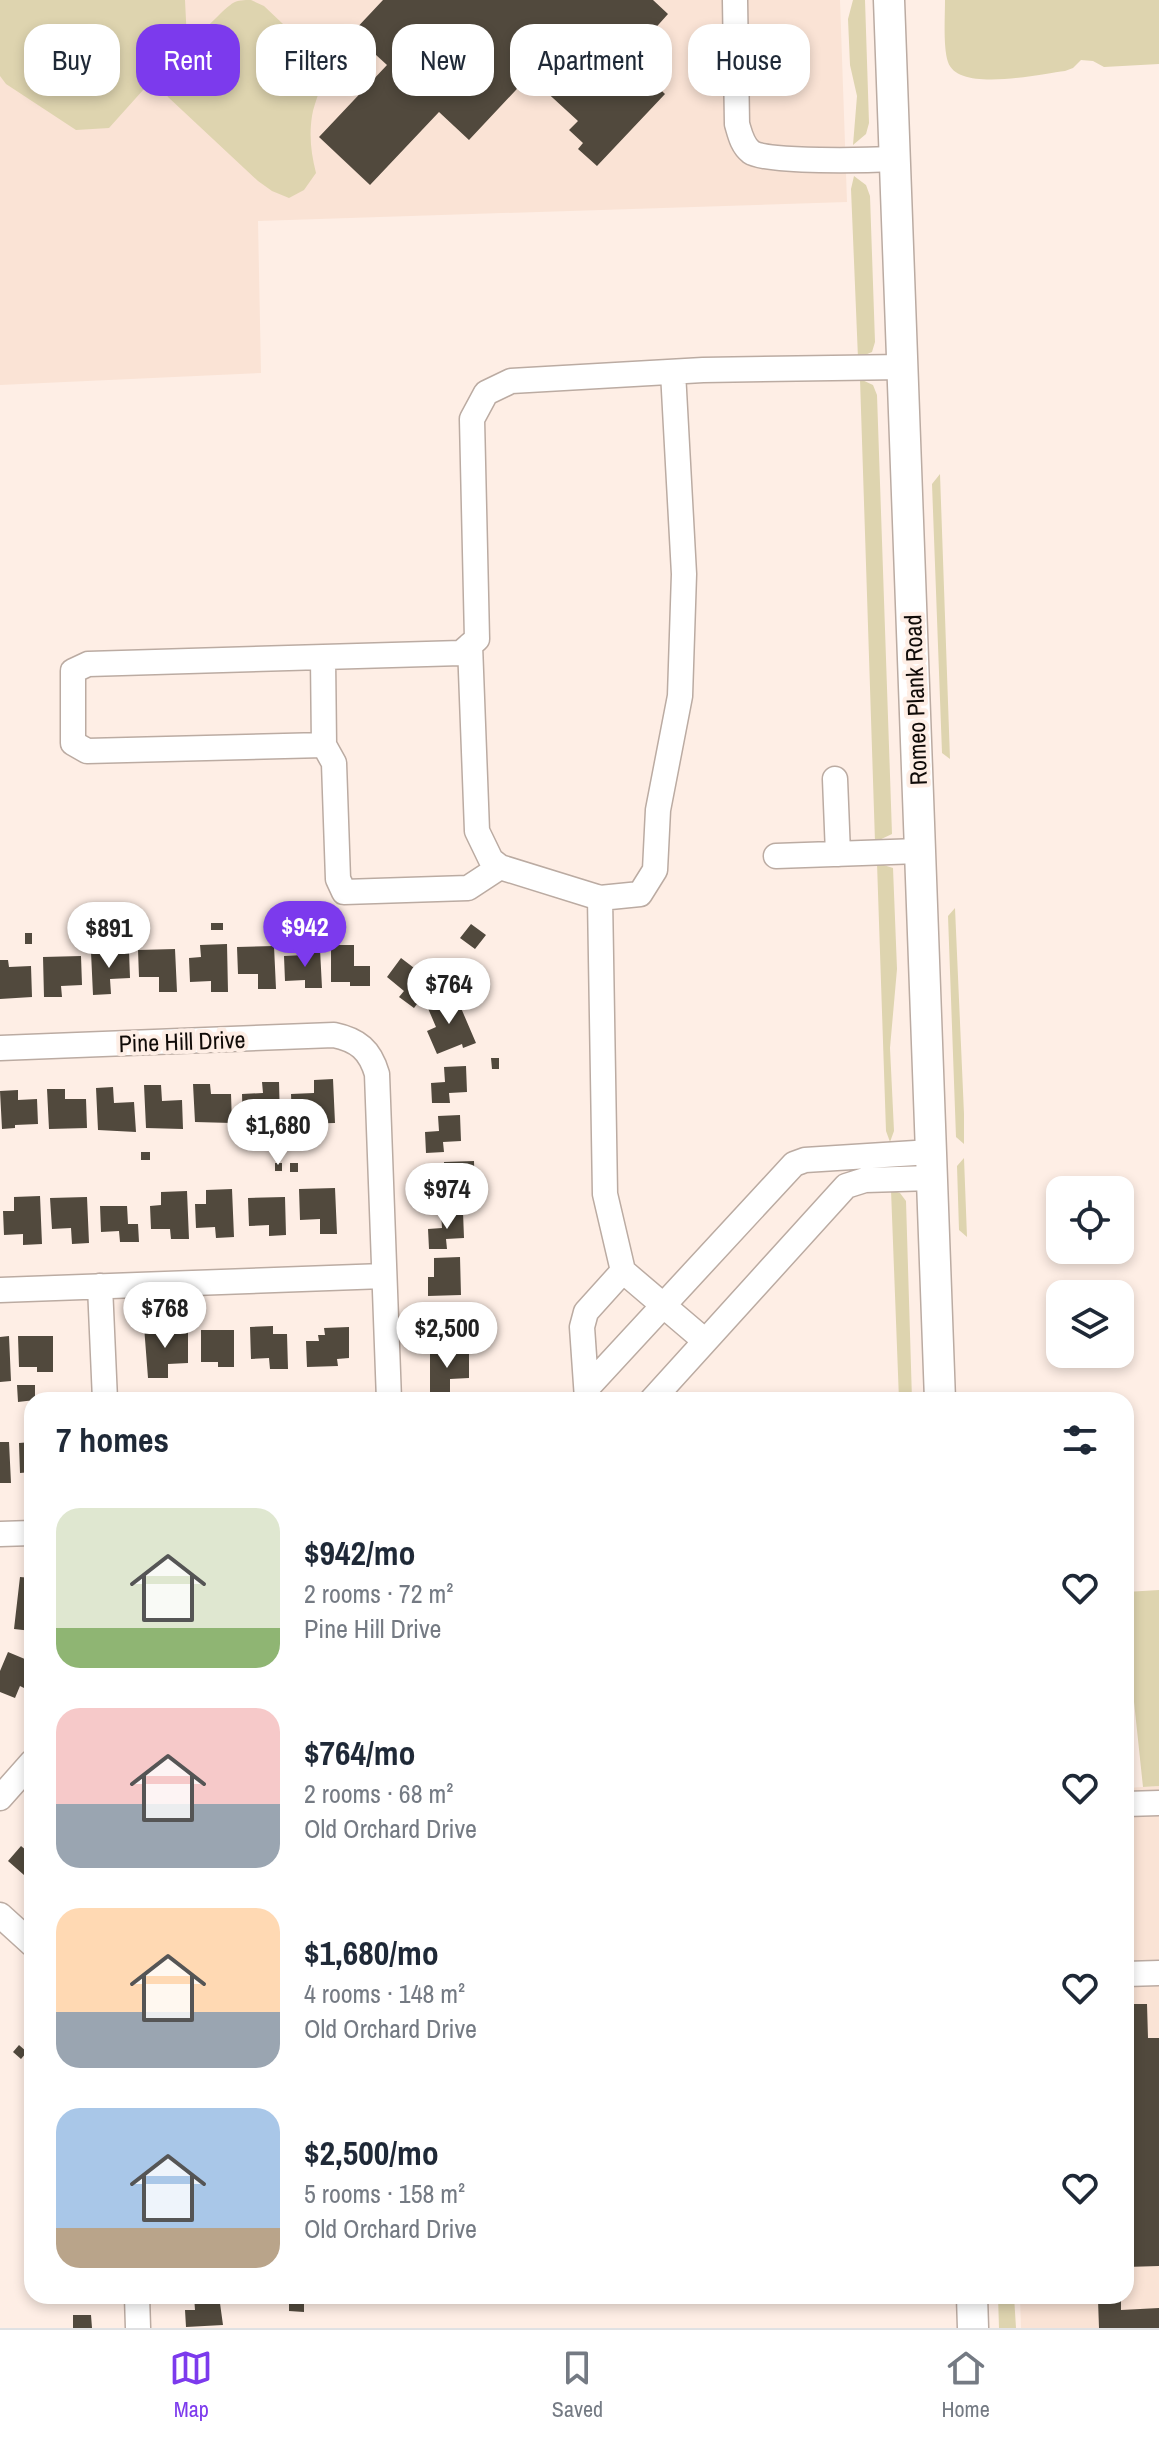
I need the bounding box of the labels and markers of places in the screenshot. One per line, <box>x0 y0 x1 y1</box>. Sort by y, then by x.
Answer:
pin: $942 <box>258 901 352 969</box>
pin: $891 <box>62 902 156 970</box>
pin: $764 <box>402 958 496 1026</box>
pin: $1,680 <box>213 1099 343 1167</box>
pin: $974 <box>400 1163 494 1231</box>
pin: $768 <box>118 1282 212 1350</box>
pin: $2,500 <box>382 1302 512 1370</box>

